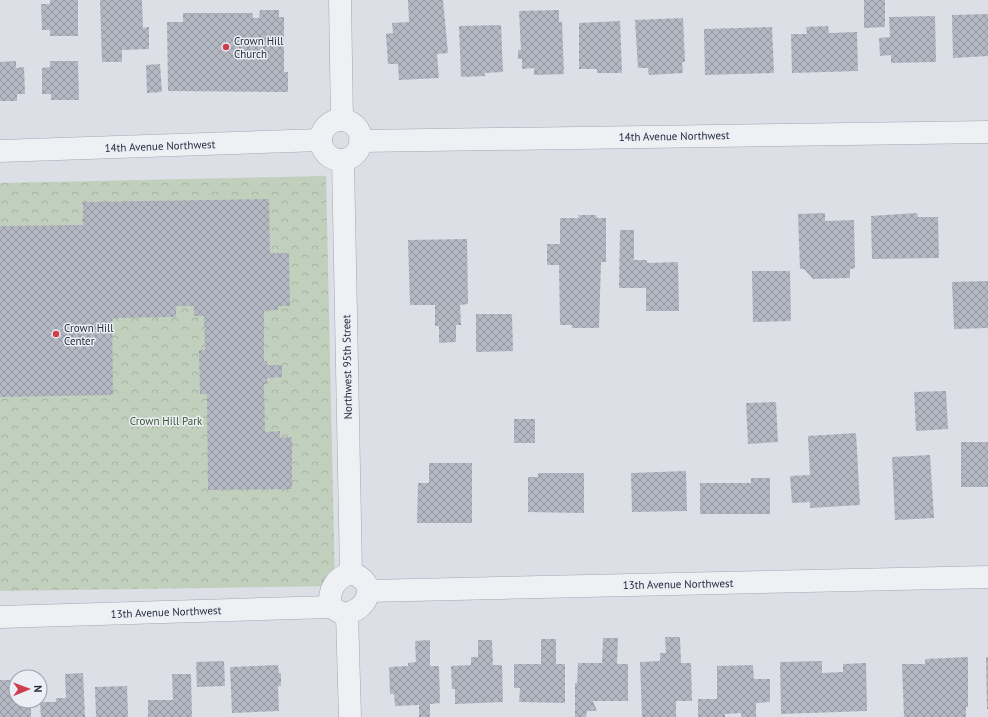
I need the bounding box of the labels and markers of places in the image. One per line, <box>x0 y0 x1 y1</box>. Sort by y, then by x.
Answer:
place label: Crown Hill Church <box>234 34 284 61</box>
marker: Crown Hill Church <box>221 42 231 52</box>
place label: Crown Hill Center <box>64 321 114 348</box>
marker: Crown Hill Center <box>51 329 61 339</box>

